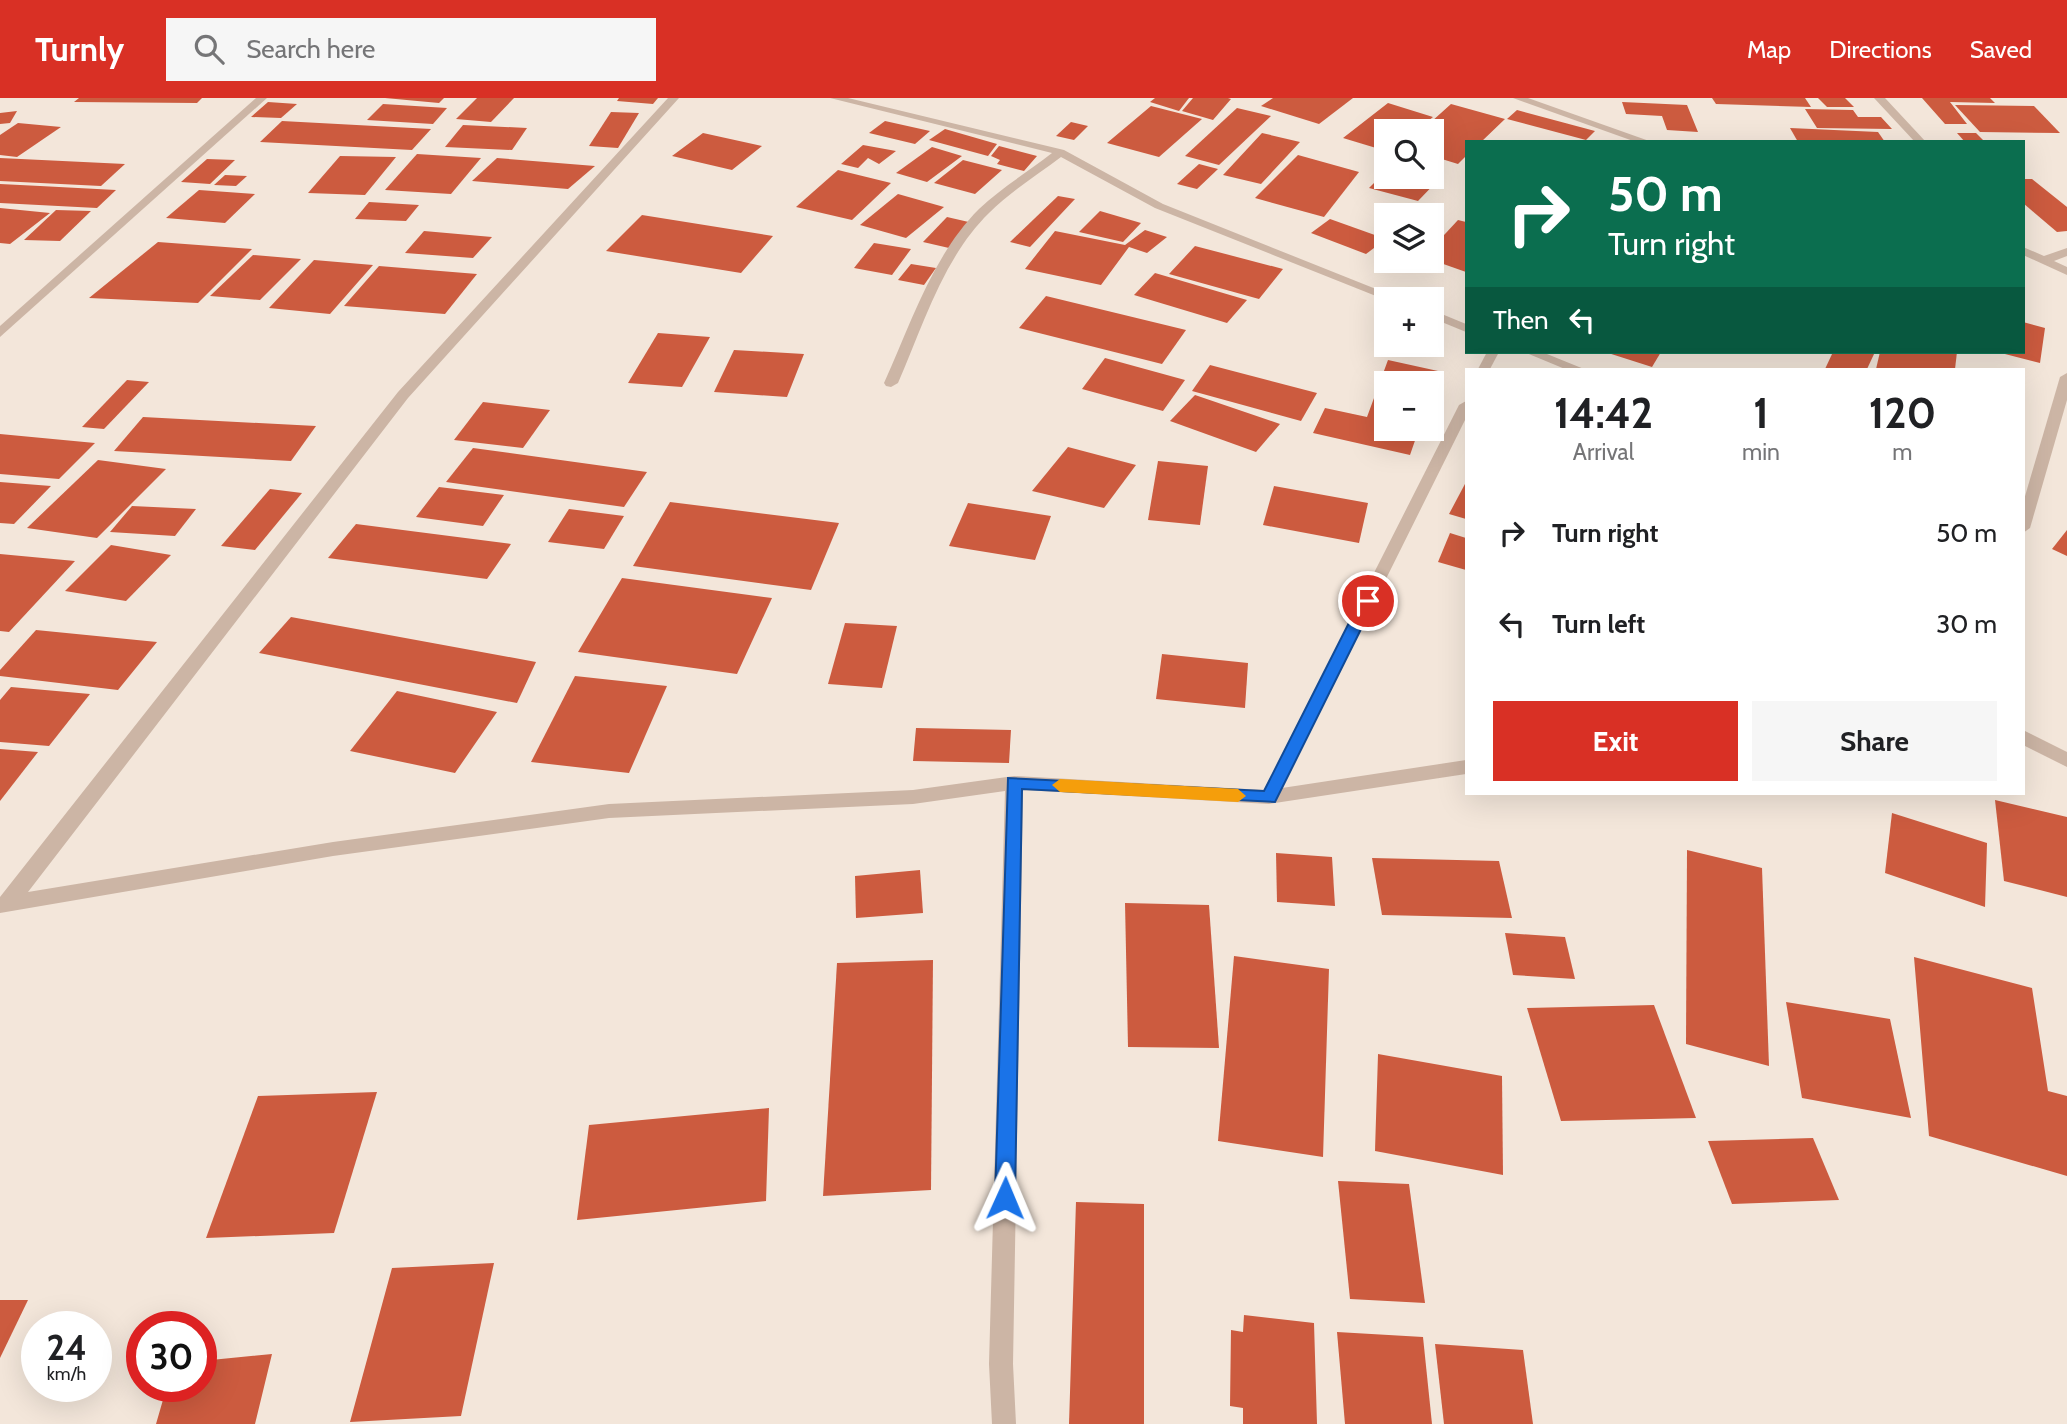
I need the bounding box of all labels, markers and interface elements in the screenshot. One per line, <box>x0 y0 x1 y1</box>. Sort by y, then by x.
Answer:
search box <box>166 18 656 81</box>
text: Turnly <box>35 29 124 69</box>
icon: search <box>190 30 228 68</box>
text: Search here <box>246 33 375 65</box>
text: Map <box>1747 35 1791 64</box>
text: Directions <box>1829 35 1932 64</box>
text: Saved <box>1970 35 2032 64</box>
map controls <box>1374 119 1444 441</box>
button: search <box>1374 119 1444 189</box>
text: 50 m <box>1608 164 1723 223</box>
icon: right <box>1493 168 1584 259</box>
button: layers <box>1374 203 1444 273</box>
text: Turn right <box>1608 224 1735 263</box>
button: + <box>1374 287 1444 357</box>
icon: left <box>1563 301 1601 339</box>
text: Then <box>1493 304 1549 336</box>
button: − <box>1374 371 1444 441</box>
text: 14:42 <box>1554 387 1653 439</box>
text: 1 <box>1753 387 1769 439</box>
text: 120 <box>1869 387 1936 439</box>
text: Arrival <box>1573 438 1634 466</box>
text: min <box>1742 438 1780 466</box>
text: m <box>1892 438 1913 466</box>
icon: right <box>1493 514 1531 552</box>
text: Turn right <box>1552 517 1658 549</box>
text: 50 m <box>1936 517 1997 549</box>
pin <box>1338 571 1398 631</box>
icon: arrive <box>1349 582 1387 620</box>
icon: left <box>1493 605 1531 643</box>
text: Turn left <box>1552 608 1645 640</box>
text: 30 m <box>1936 608 1997 640</box>
button: Exit <box>1493 701 1738 781</box>
button: Share <box>1752 701 1997 781</box>
position arrow <box>968 1161 1042 1235</box>
speed limit sign: 30 <box>126 1311 217 1402</box>
text: 24 <box>46 1326 87 1369</box>
text: km/h <box>47 1363 86 1385</box>

